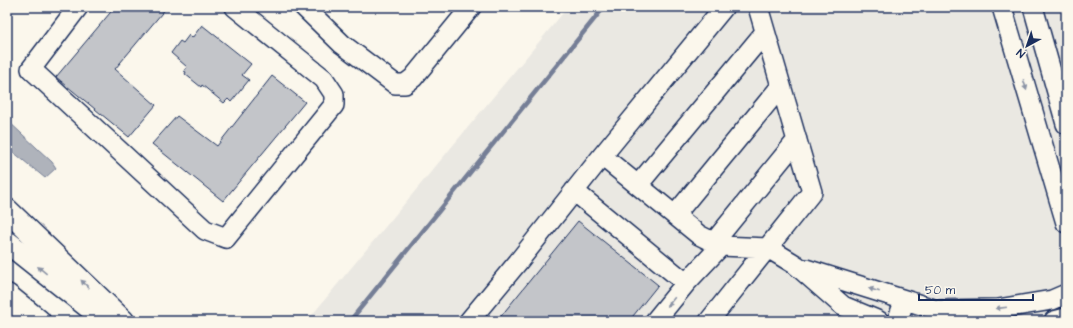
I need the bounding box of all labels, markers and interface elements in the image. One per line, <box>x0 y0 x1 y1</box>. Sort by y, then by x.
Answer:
north arrow <box>1007 26 1047 66</box>
text: N <box>1013 45 1028 61</box>
one-way arrow <box>1022 79 1028 91</box>
one-way arrow <box>37 266 48 275</box>
scale bar <box>919 276 1033 302</box>
one-way arrow <box>80 280 90 289</box>
text: 50 m <box>925 282 956 299</box>
one-way arrow <box>868 287 880 293</box>
one-way arrow <box>666 297 675 307</box>
one-way arrow <box>995 305 1007 311</box>

